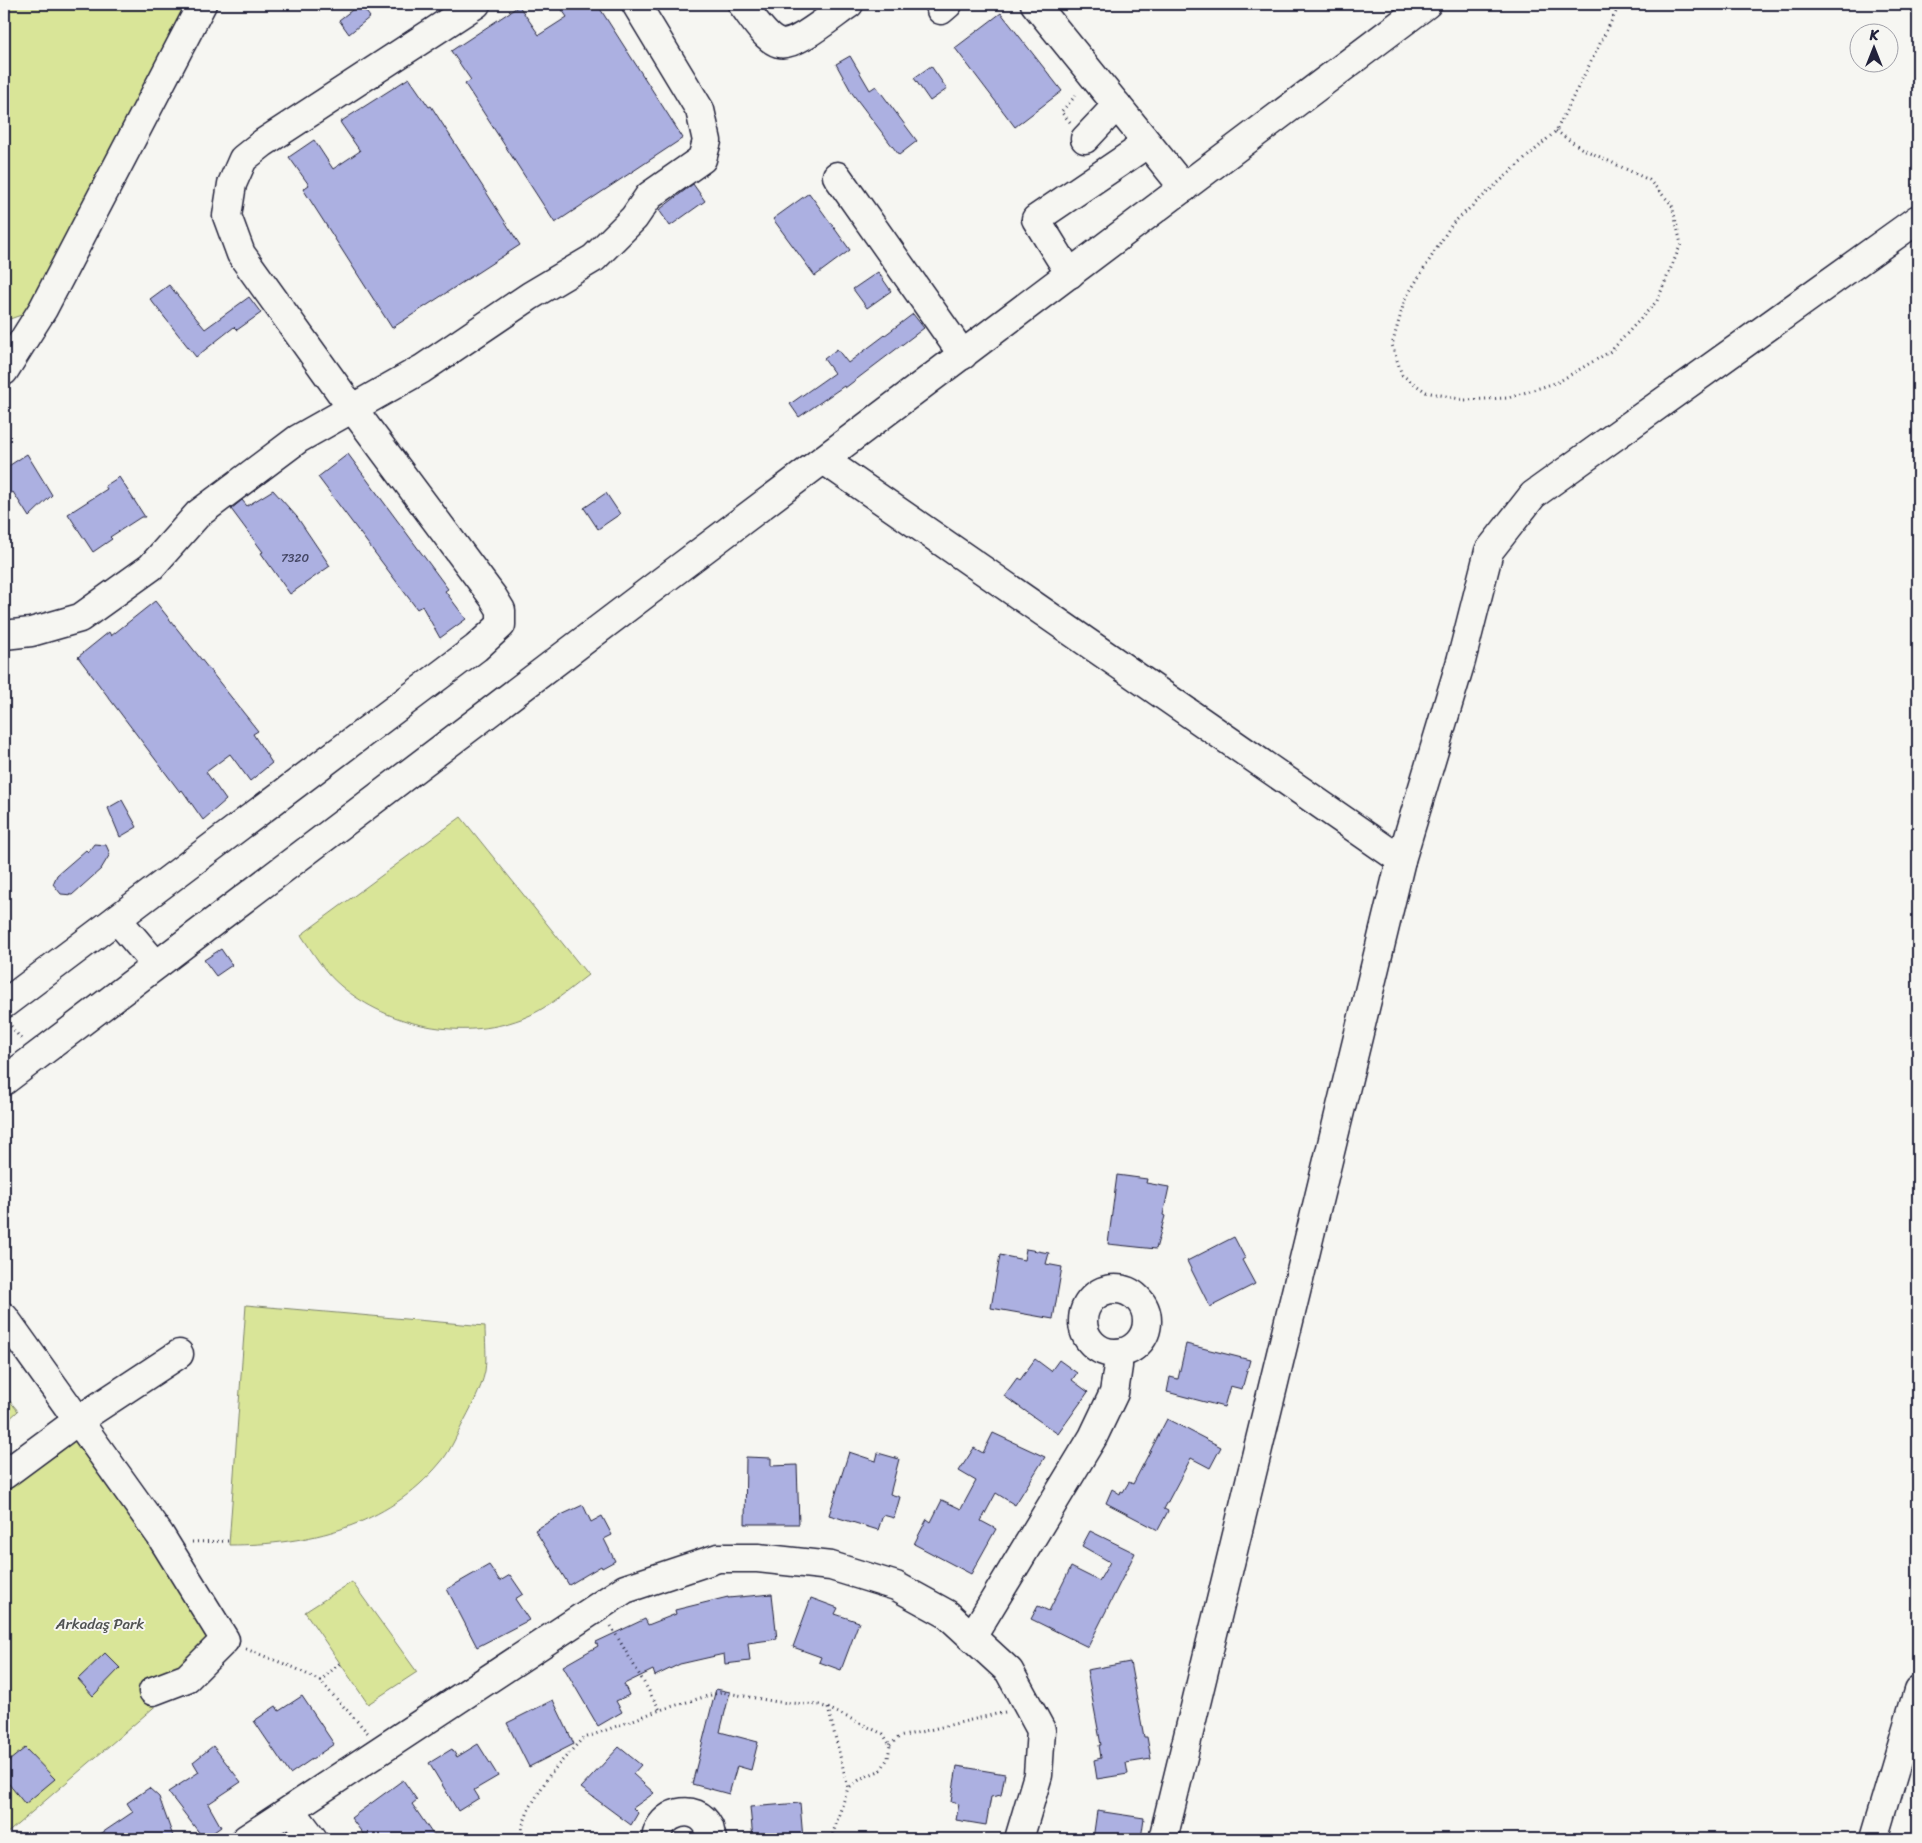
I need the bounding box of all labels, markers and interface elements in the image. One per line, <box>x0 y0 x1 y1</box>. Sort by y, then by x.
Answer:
north arrow <box>1850 22 1900 72</box>
text: K <box>1869 23 1880 48</box>
house number: 7320 <box>281 547 309 569</box>
park label: Arkadaş Park <box>55 1611 144 1637</box>

